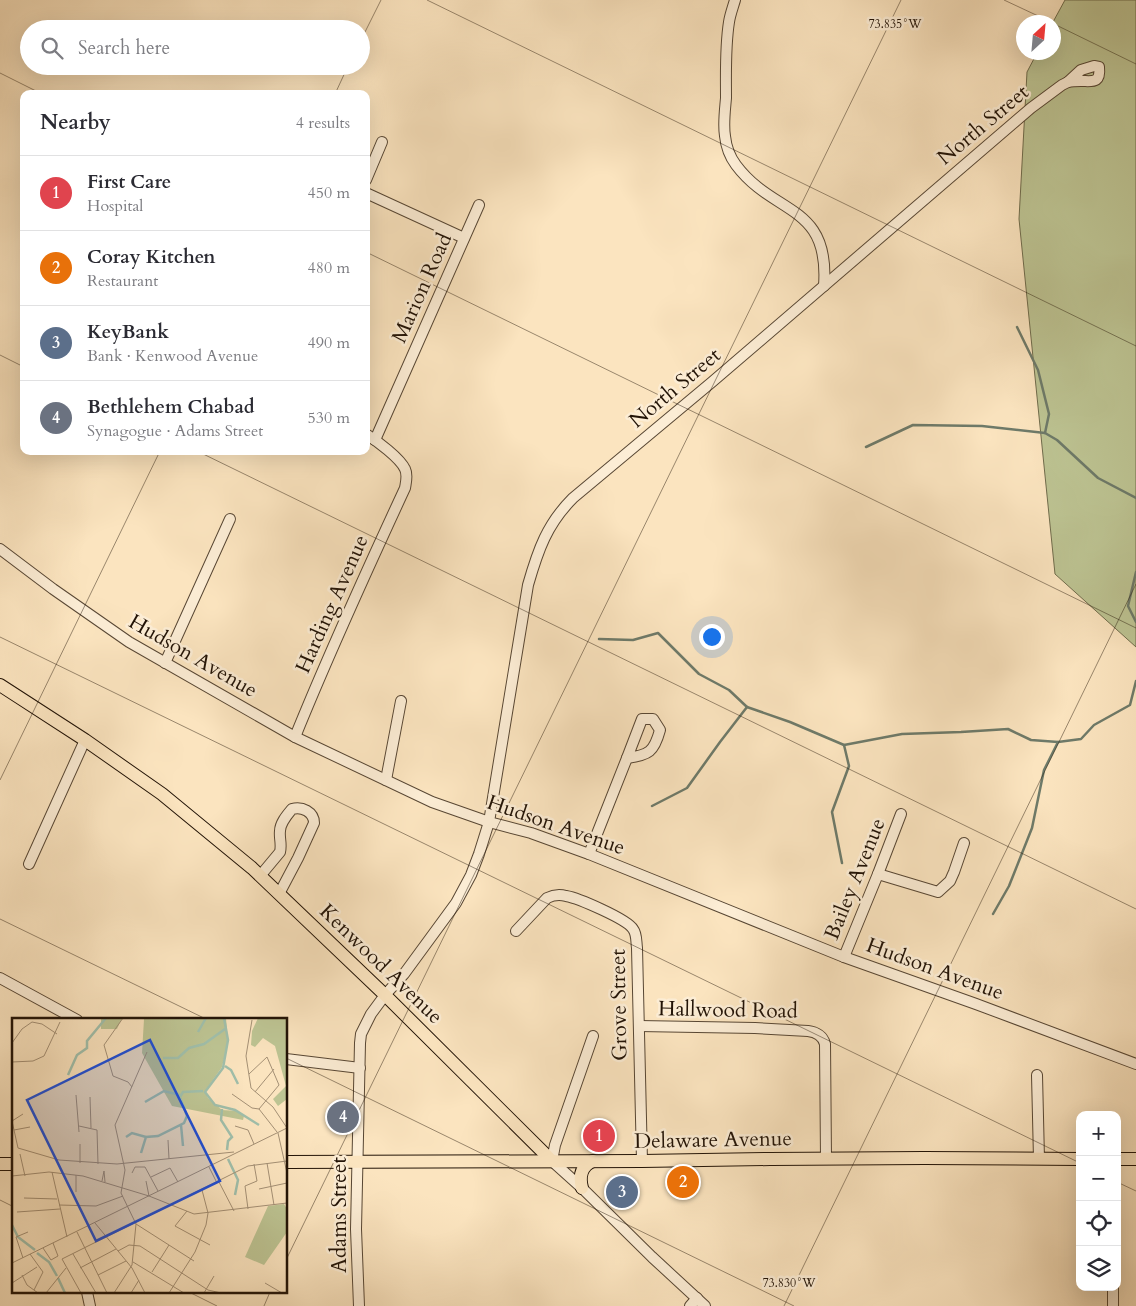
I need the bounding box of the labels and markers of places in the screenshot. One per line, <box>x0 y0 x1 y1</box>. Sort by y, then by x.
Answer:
pin: 4 <box>327 1098 359 1136</box>
pin: 1 <box>583 1117 615 1155</box>
pin: 2 <box>667 1163 699 1201</box>
pin: 3 <box>606 1173 638 1211</box>

